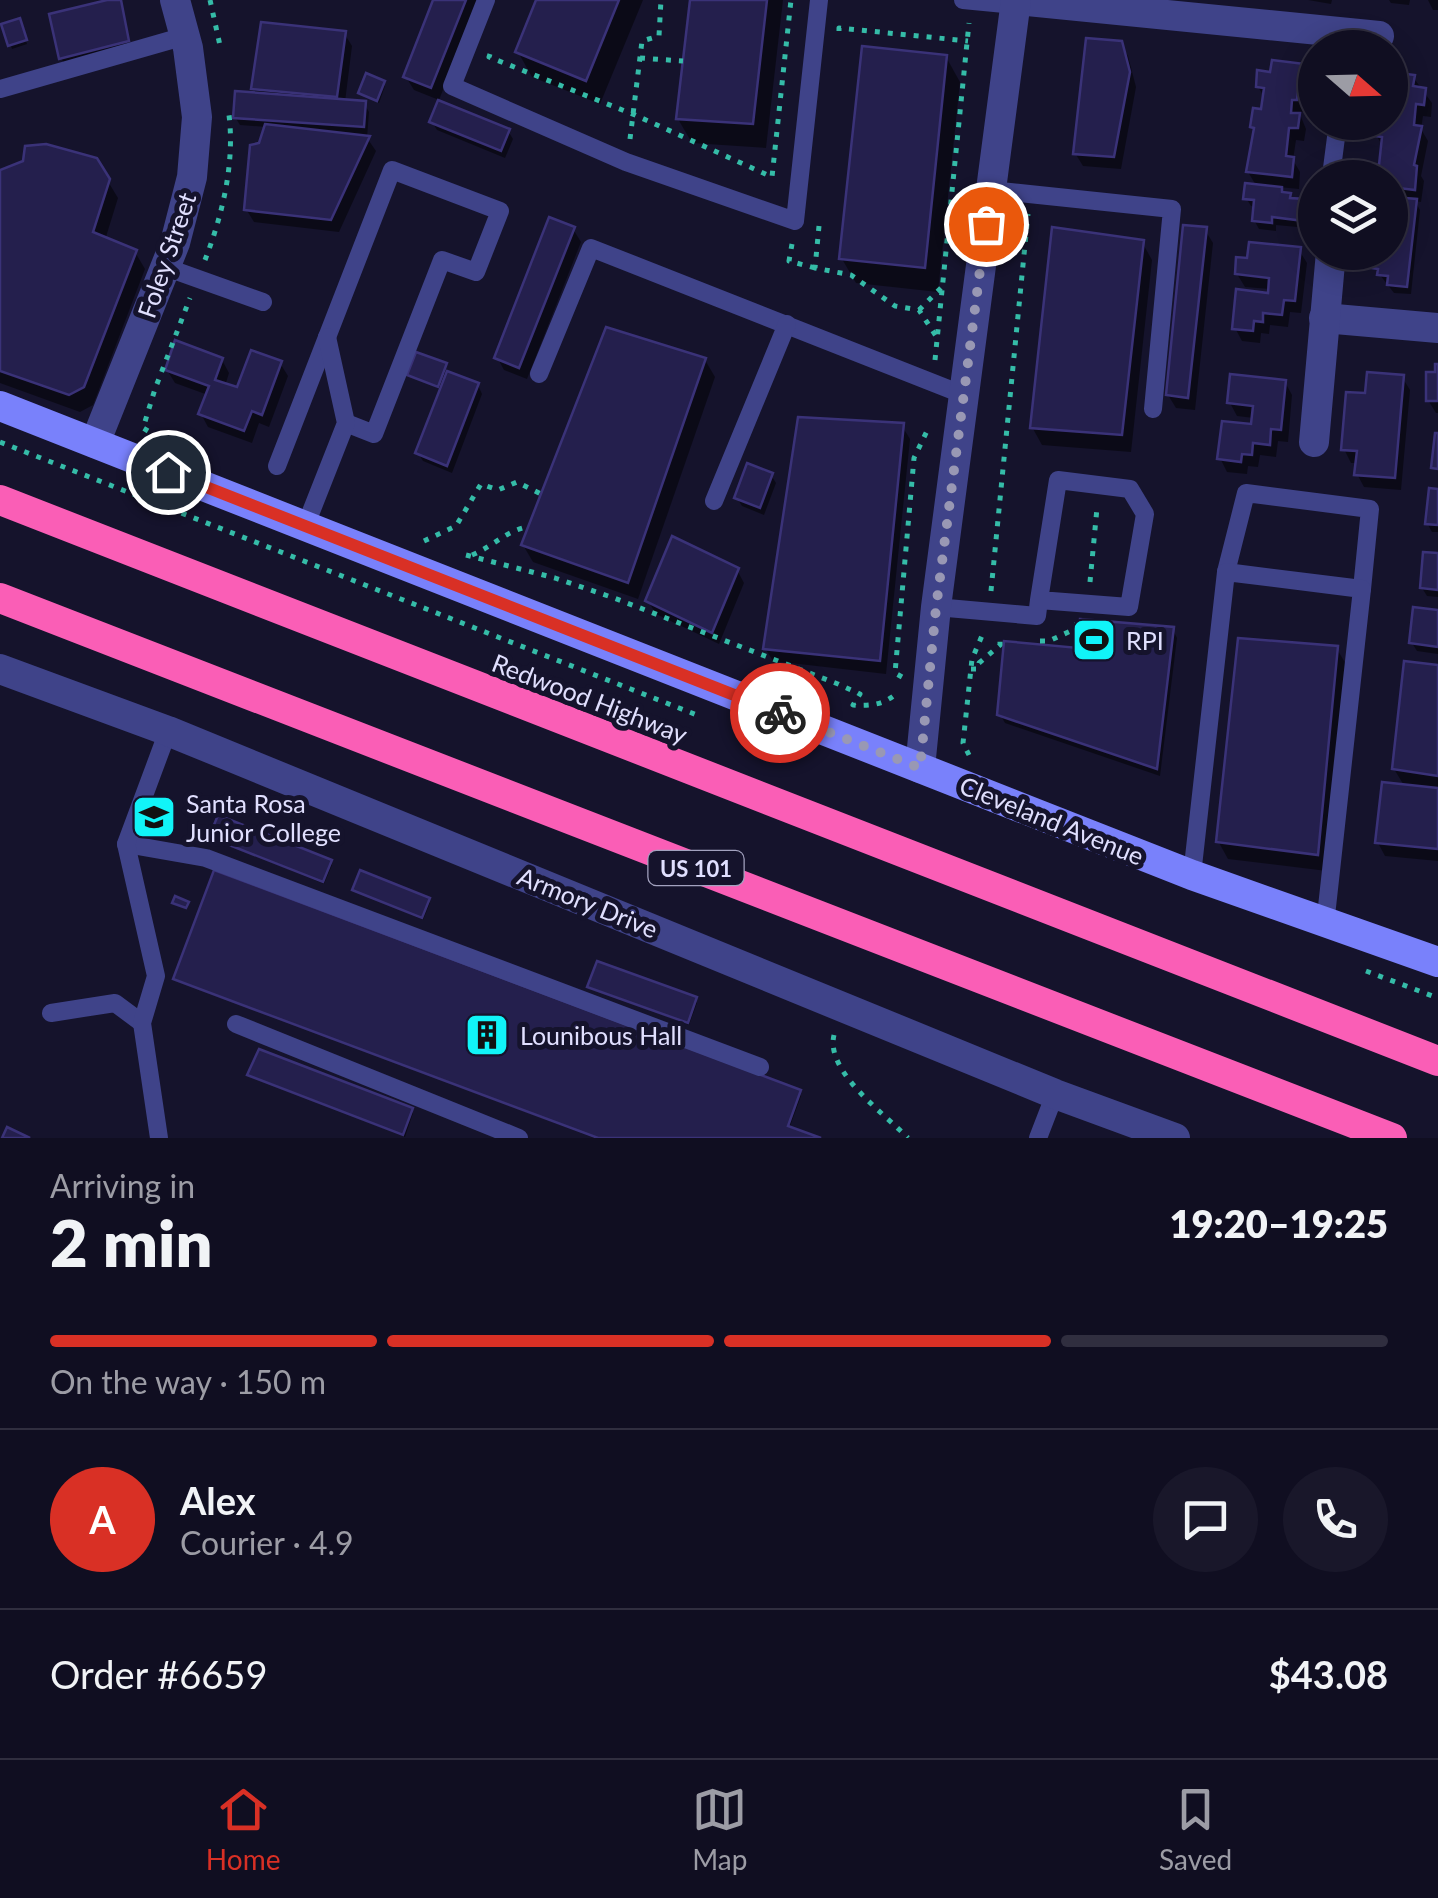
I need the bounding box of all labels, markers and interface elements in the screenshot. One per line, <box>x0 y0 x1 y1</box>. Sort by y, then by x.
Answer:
north arrow <box>1298 30 1408 140</box>
map controls <box>1298 30 1408 270</box>
button: layers <box>1298 160 1408 270</box>
pin <box>944 182 1029 267</box>
street label: Foley Street <box>131 188 201 322</box>
icon: bag <box>959 197 1014 252</box>
pin <box>126 430 211 515</box>
icon: home <box>141 445 196 500</box>
sports icon: RPI <box>1071 617 1117 663</box>
place label: RPI <box>1126 625 1164 655</box>
street label: Redwood Highway <box>488 647 692 749</box>
courier <box>730 663 830 763</box>
icon: bike <box>753 686 808 741</box>
street label: Cleveland Avenue <box>956 769 1148 871</box>
place label: Santa Rosa Junior College <box>186 788 341 847</box>
school or university icon: Santa Rosa Junior College <box>131 794 177 840</box>
road number: US 101 <box>648 851 744 885</box>
street label: Armory Drive <box>514 860 662 944</box>
building icon: Lounibous Hall <box>464 1012 510 1058</box>
place label: Lounibous Hall <box>520 1020 682 1050</box>
text: Arriving in <box>50 1166 195 1205</box>
text: 19:20–19:25 <box>1169 1200 1388 1246</box>
text: 2 min <box>50 1203 212 1281</box>
text: On the way · 150 m <box>50 1362 326 1401</box>
button: chat <box>1153 1467 1258 1572</box>
button: phone <box>1283 1467 1388 1572</box>
text: Alex <box>180 1477 256 1523</box>
text: A <box>89 1496 116 1542</box>
text: Courier · 4.9 <box>180 1523 354 1562</box>
text: Order #6659 <box>50 1651 267 1697</box>
text: $43.08 <box>1269 1651 1388 1697</box>
tab: Home <box>206 1782 280 1876</box>
tab: Map <box>692 1782 747 1876</box>
tab: Saved <box>1159 1782 1232 1876</box>

